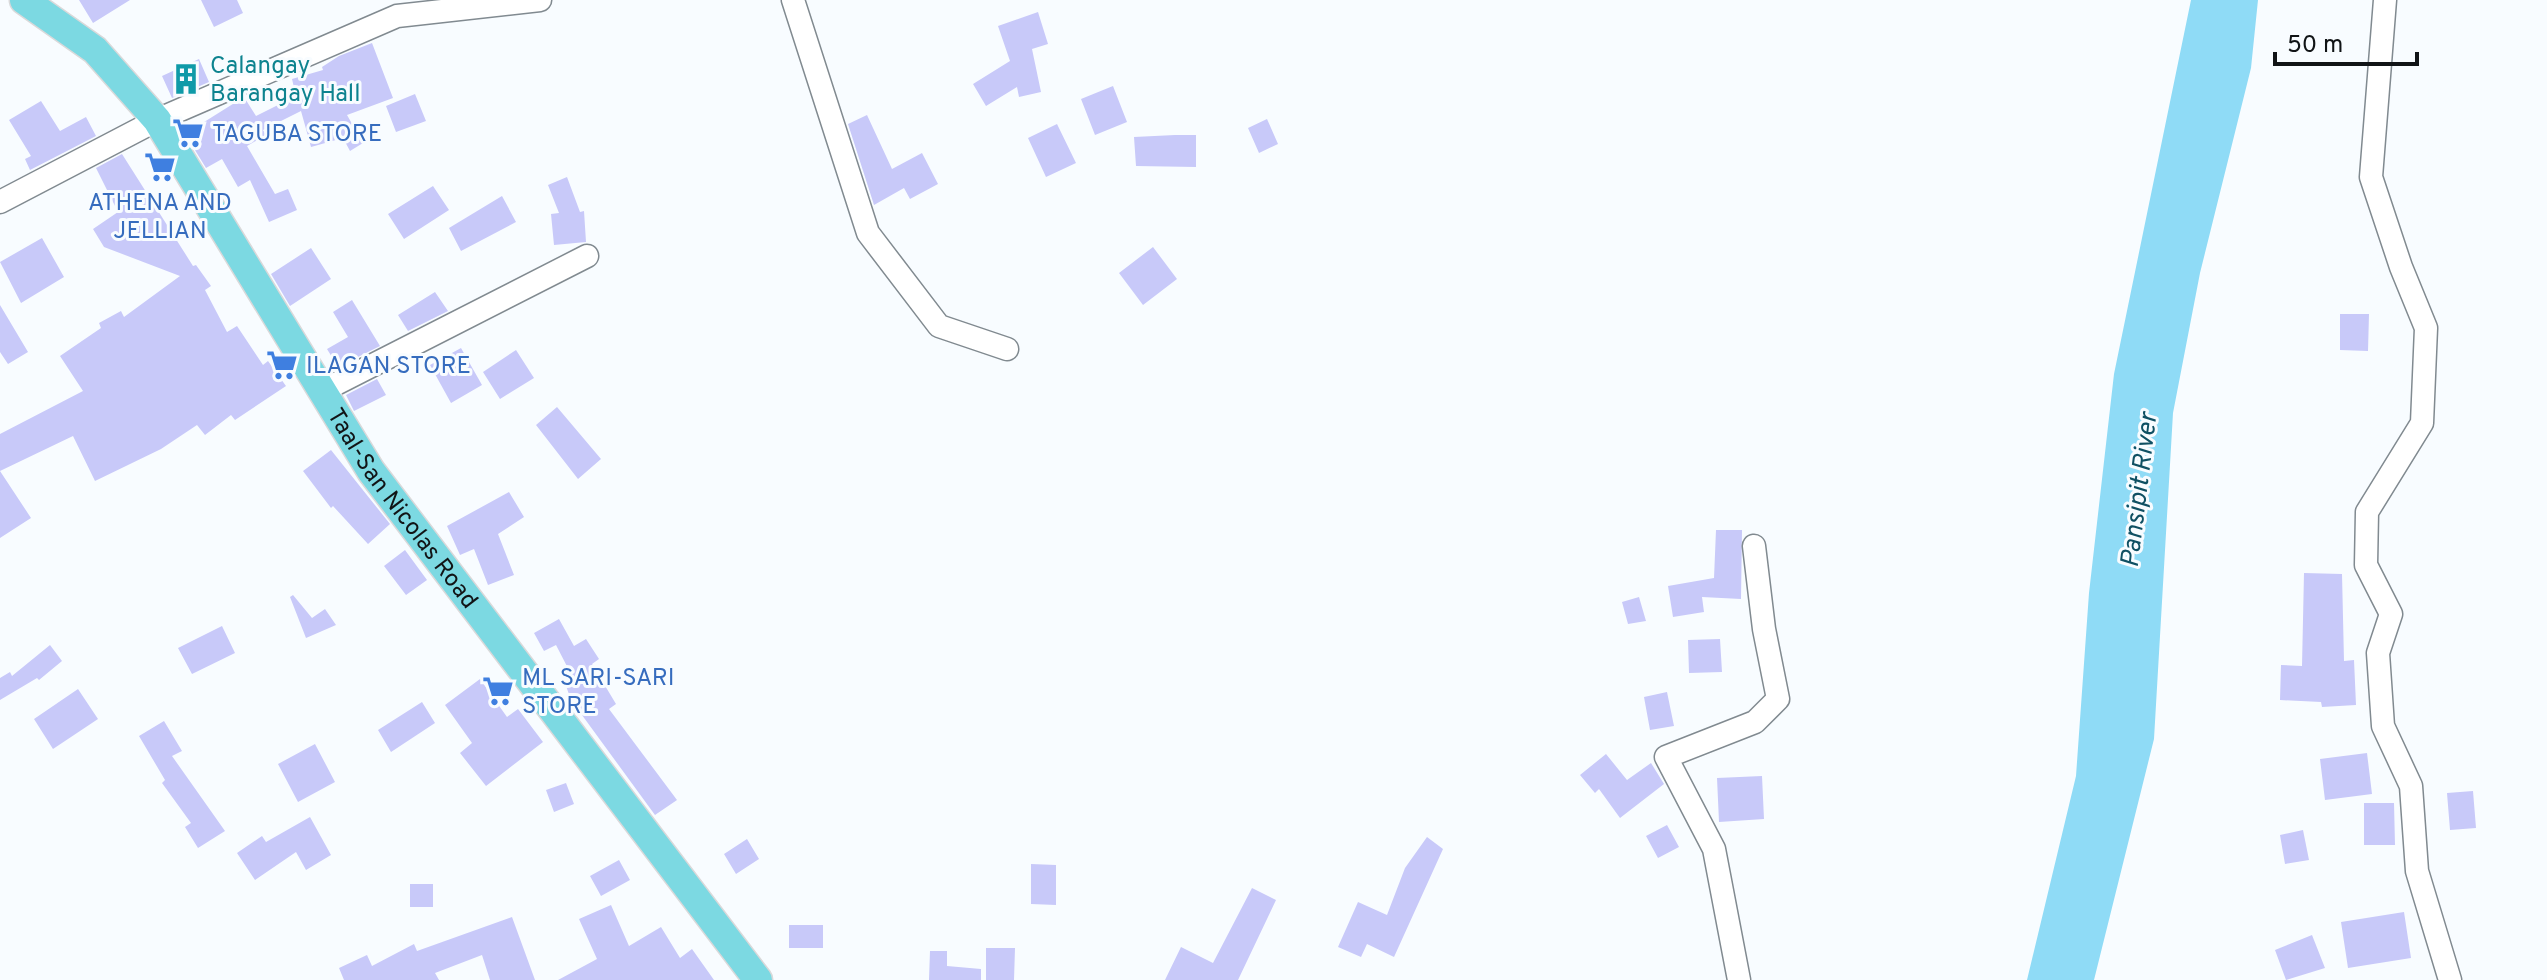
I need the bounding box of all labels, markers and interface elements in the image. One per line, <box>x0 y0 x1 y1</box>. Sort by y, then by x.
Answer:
scale bar <box>2275 16 2417 66</box>
text: 50 m <box>2287 31 2343 61</box>
place label: Calangay Barangay Hall <box>210 52 360 110</box>
building icon: Calangay Barangay Hall <box>169 62 203 96</box>
supermarket icon: TAGUBA STORE <box>171 116 205 150</box>
place label: TAGUBA STORE <box>212 120 382 150</box>
supermarket icon: ATHENA AND JELLIAN <box>143 150 177 184</box>
place label: ATHENA AND JELLIAN <box>88 189 232 247</box>
supermarket icon: ILAGAN STORE <box>265 348 299 382</box>
place label: ILAGAN STORE <box>306 352 471 382</box>
street label: Taal-San Nicolas Road <box>319 403 483 615</box>
water label: Pansipit River <box>2115 409 2167 569</box>
place label: ML SARI-SARI STORE <box>522 664 675 722</box>
supermarket icon: ML SARI-SARI STORE <box>481 674 515 708</box>

